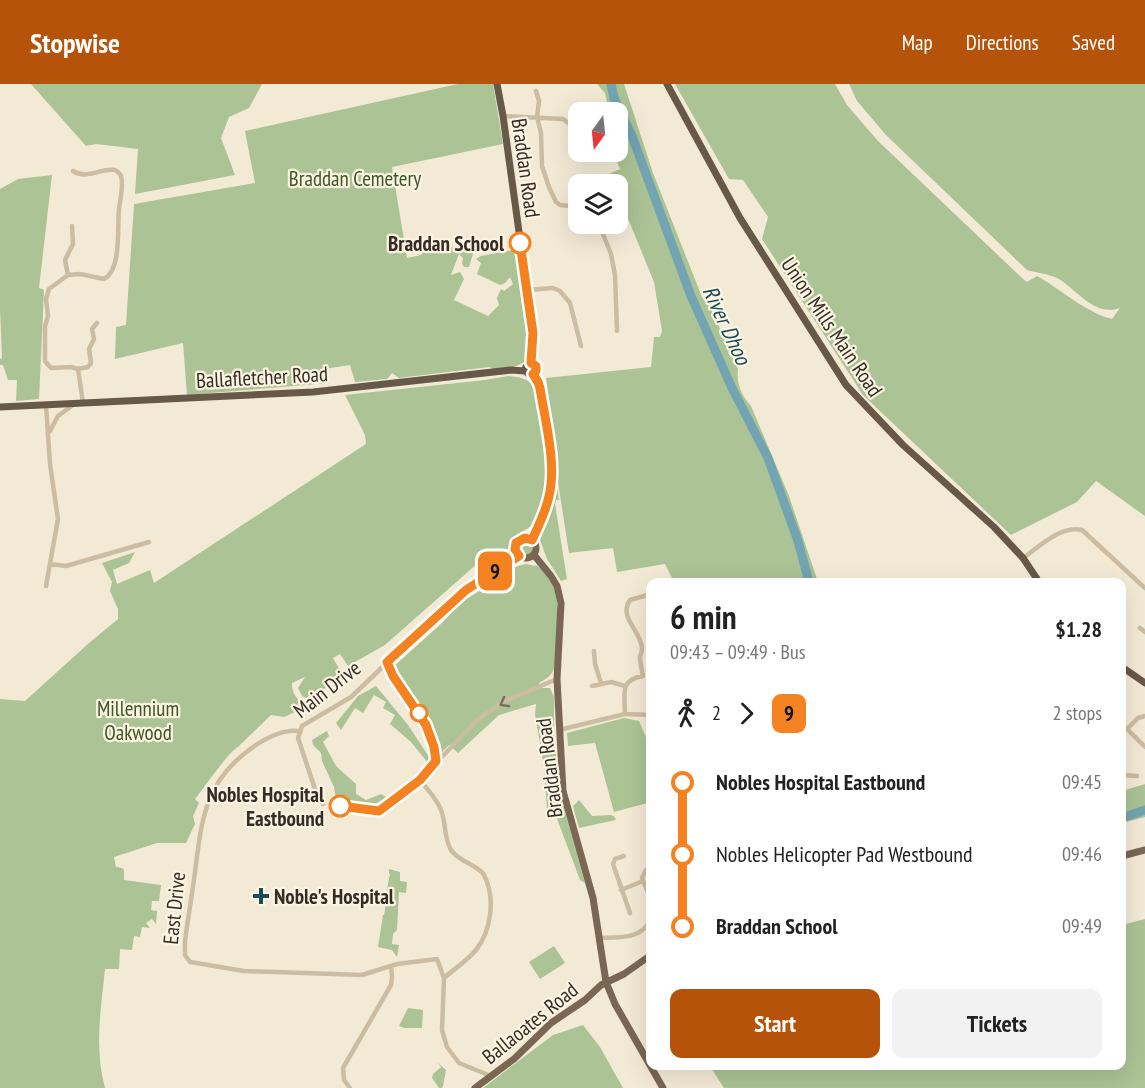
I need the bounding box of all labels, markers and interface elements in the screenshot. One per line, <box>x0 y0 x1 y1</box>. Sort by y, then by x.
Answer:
text: Stopwise <box>30 24 120 61</box>
text: Map <box>902 29 933 56</box>
text: Directions <box>966 29 1039 56</box>
text: Saved <box>1072 29 1115 56</box>
north arrow <box>568 102 628 162</box>
map controls <box>568 102 628 234</box>
street label: Braddan Road <box>506 117 546 219</box>
park label: Braddan Cemetery <box>289 165 421 192</box>
button: layers <box>568 174 628 234</box>
place label: Braddan School <box>388 230 505 257</box>
marker: Braddan School <box>509 232 531 254</box>
street label: Union Mills Main Road <box>775 252 889 402</box>
water label: River Dhoo <box>697 281 758 370</box>
street label: Ballafletcher Road <box>195 360 329 394</box>
line badge: 9 <box>476 552 514 590</box>
text: 9 <box>490 558 500 585</box>
text: 6 min <box>670 595 737 638</box>
text: $1.28 <box>1055 615 1102 643</box>
text: 09:43 – 09:49 · Bus <box>670 639 805 665</box>
street label: Main Drive <box>288 654 366 724</box>
park label: Millennium Oakwood <box>97 695 179 746</box>
one-way arrow <box>500 695 510 707</box>
icon: walk <box>670 697 703 730</box>
icon: forward <box>730 697 763 730</box>
text: 2 <box>712 700 721 726</box>
text: 9 <box>784 700 794 727</box>
text: 2 stops <box>1053 700 1102 726</box>
unlabelled marker <box>410 704 428 722</box>
street label: Braddan Road <box>529 717 569 819</box>
text: Nobles Hospital Eastbound <box>716 768 925 796</box>
text: 09:45 <box>1062 769 1102 795</box>
place label: Nobles Hospital Eastbound <box>206 781 325 832</box>
marker: Nobles Hospital Eastbound <box>329 795 351 817</box>
text: Nobles Helicopter Pad Westbound <box>716 840 972 868</box>
text: 09:46 <box>1062 841 1102 867</box>
street label: East Drive <box>157 870 191 946</box>
place label: Noble's Hospital <box>274 883 395 910</box>
marker: Noble's Hospital <box>252 887 270 905</box>
text: Braddan School <box>716 912 838 940</box>
text: 09:49 <box>1062 913 1102 939</box>
street label: Ballaoates Road <box>477 976 583 1070</box>
button: Start <box>670 989 880 1058</box>
button: Tickets <box>892 989 1102 1058</box>

